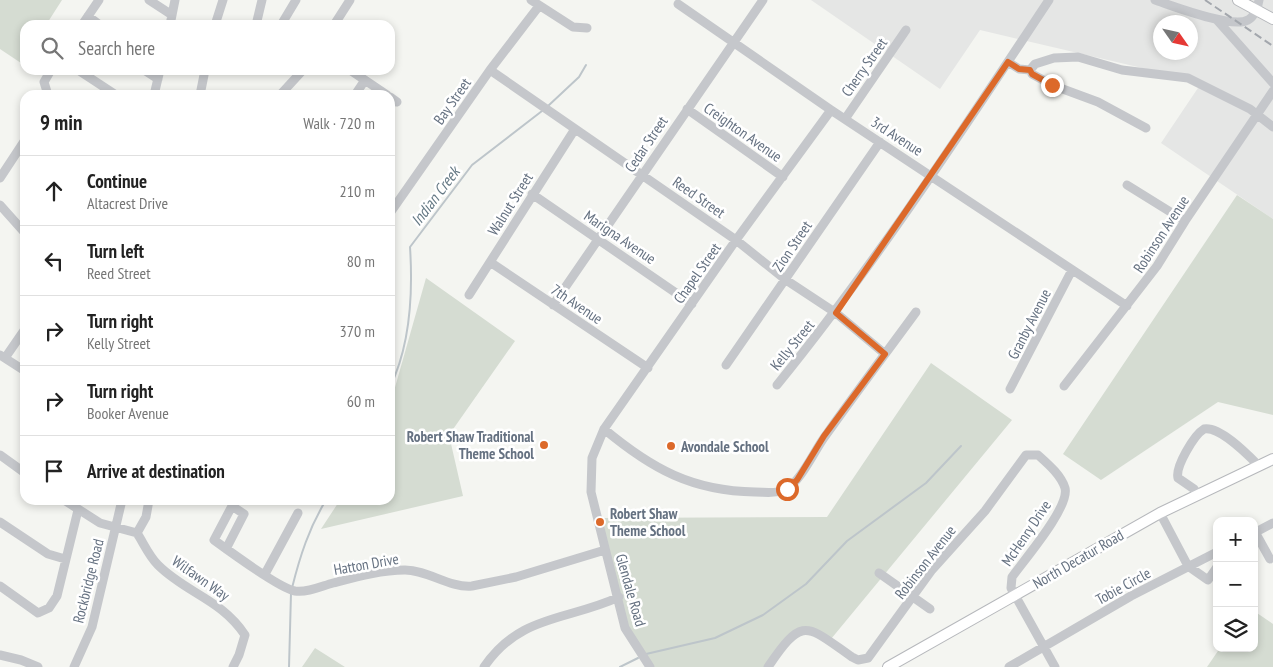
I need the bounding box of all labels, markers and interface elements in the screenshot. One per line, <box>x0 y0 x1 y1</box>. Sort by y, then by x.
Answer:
north arrow <box>1153 15 1198 60</box>
search box <box>20 20 395 75</box>
icon: search <box>38 34 66 62</box>
street label: Cherry Street <box>837 34 891 100</box>
text: Search here <box>78 36 155 60</box>
street label: Bay Street <box>429 74 475 128</box>
route end <box>1041 74 1064 97</box>
street label: Creighton Avenue <box>700 98 786 166</box>
text: 9 min <box>40 109 82 136</box>
street label: Cedar Street <box>620 112 672 176</box>
street label: 3rd Avenue <box>867 112 927 160</box>
text: Walk · 720 m <box>303 113 375 133</box>
water label: Indian Creek <box>406 161 465 229</box>
text: Continue <box>87 169 147 193</box>
street label: Walnut Street <box>483 169 537 239</box>
street label: Reed Street <box>669 172 729 222</box>
icon: ahead <box>40 177 68 205</box>
text: 210 m <box>340 181 375 201</box>
street label: Robinson Avenue <box>1129 192 1193 276</box>
text: Altacrest Drive <box>87 193 168 213</box>
street label: Marigna Avenue <box>580 206 660 268</box>
street label: Zion Street <box>768 217 816 275</box>
text: Turn left <box>87 239 144 263</box>
street label: Chapel Street <box>669 239 725 307</box>
icon: left <box>40 247 68 275</box>
text: 80 m <box>347 251 375 271</box>
text: Reed Street <box>87 263 151 283</box>
street label: 7th Avenue <box>548 280 606 328</box>
street label: Granby Avenue <box>1003 286 1055 362</box>
text: Turn right <box>87 309 153 333</box>
street label: Kelly Street <box>766 316 818 374</box>
icon: right <box>40 317 68 345</box>
text: 370 m <box>340 321 375 341</box>
text: Kelly Street <box>87 333 150 353</box>
text: Turn right <box>87 379 153 403</box>
icon: right <box>40 387 68 415</box>
text: 60 m <box>347 391 375 411</box>
text: Booker Avenue <box>87 403 169 423</box>
place label: Robert Shaw Traditional Theme School <box>407 427 534 463</box>
place label: Avondale School <box>680 437 769 456</box>
marker: Robert Shaw Traditional Theme School <box>538 439 550 451</box>
marker: Avondale School <box>665 440 677 452</box>
icon: arrive <box>40 457 68 485</box>
text: Arrive at destination <box>87 459 225 483</box>
route start <box>776 478 799 501</box>
street label: McHenry Drive <box>997 496 1055 570</box>
place label: Robert Shaw Theme School <box>610 504 686 540</box>
marker: Robert Shaw Theme School <box>594 516 606 528</box>
map controls <box>1213 517 1258 652</box>
button: + <box>1213 517 1258 562</box>
street label: Robinson Avenue <box>890 521 960 603</box>
street label: North Decatur Road <box>1029 525 1127 593</box>
street label: Rockbridge Road <box>68 537 108 625</box>
street label: Hatton Drive <box>332 549 400 579</box>
street label: Wilfawn Way <box>168 551 234 605</box>
street label: Glendale Road <box>612 552 650 628</box>
button: − <box>1213 562 1258 607</box>
street label: Tobie Circle <box>1092 563 1154 609</box>
button: layers <box>1213 607 1258 652</box>

